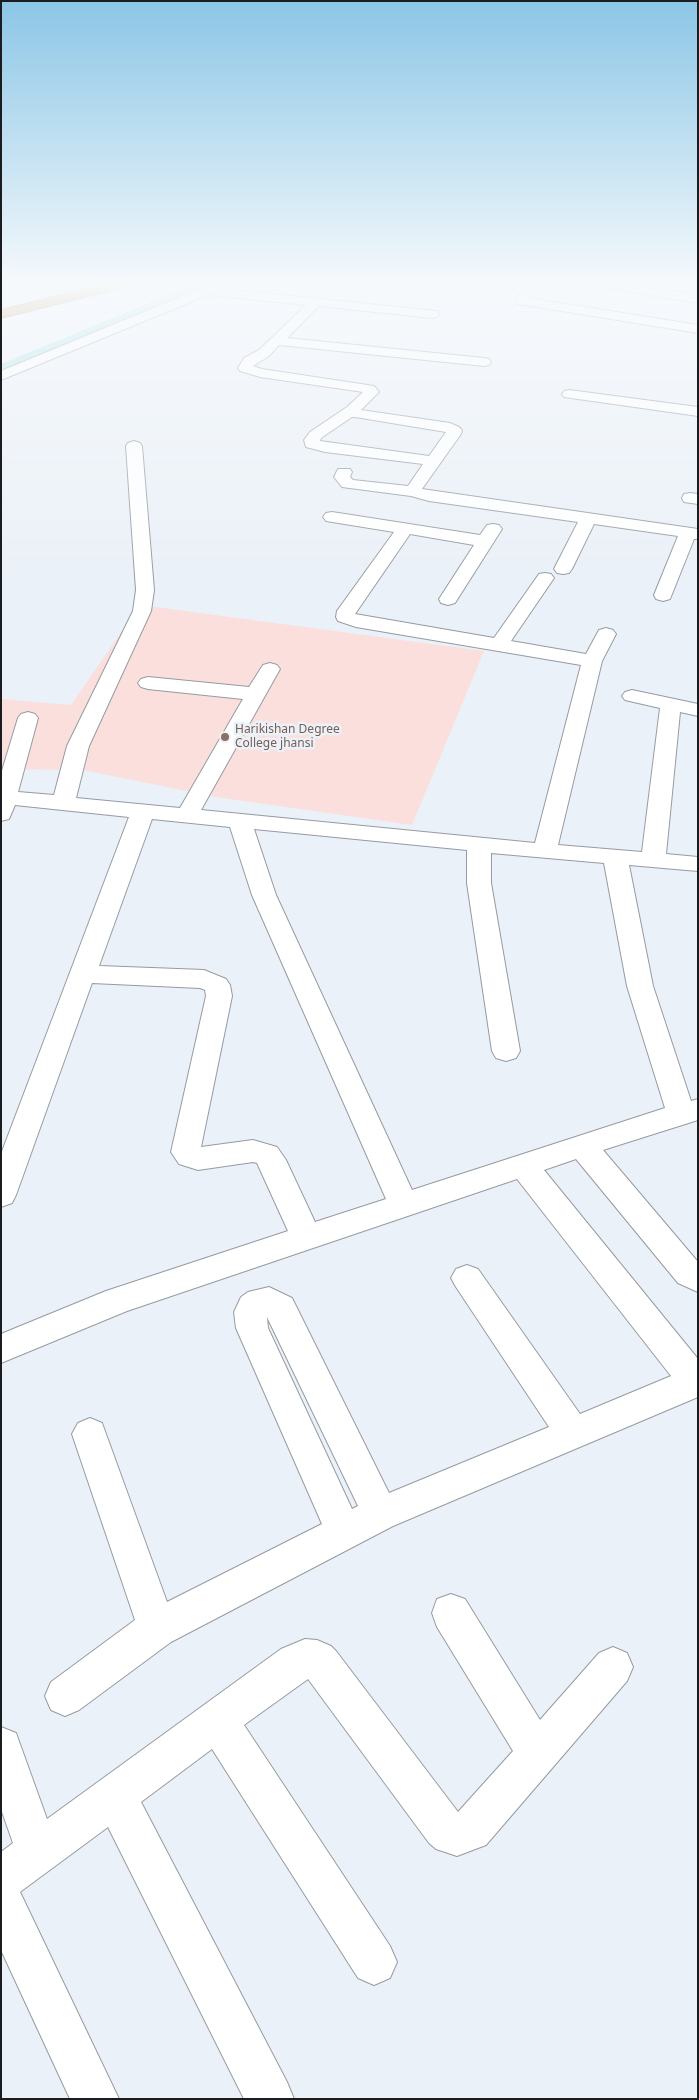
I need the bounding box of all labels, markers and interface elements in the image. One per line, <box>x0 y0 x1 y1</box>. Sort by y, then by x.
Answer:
place label: Harikishan Degree College jhansi <box>235 723 340 751</box>
marker: Harikishan Degree College jhansi <box>219 731 231 743</box>

